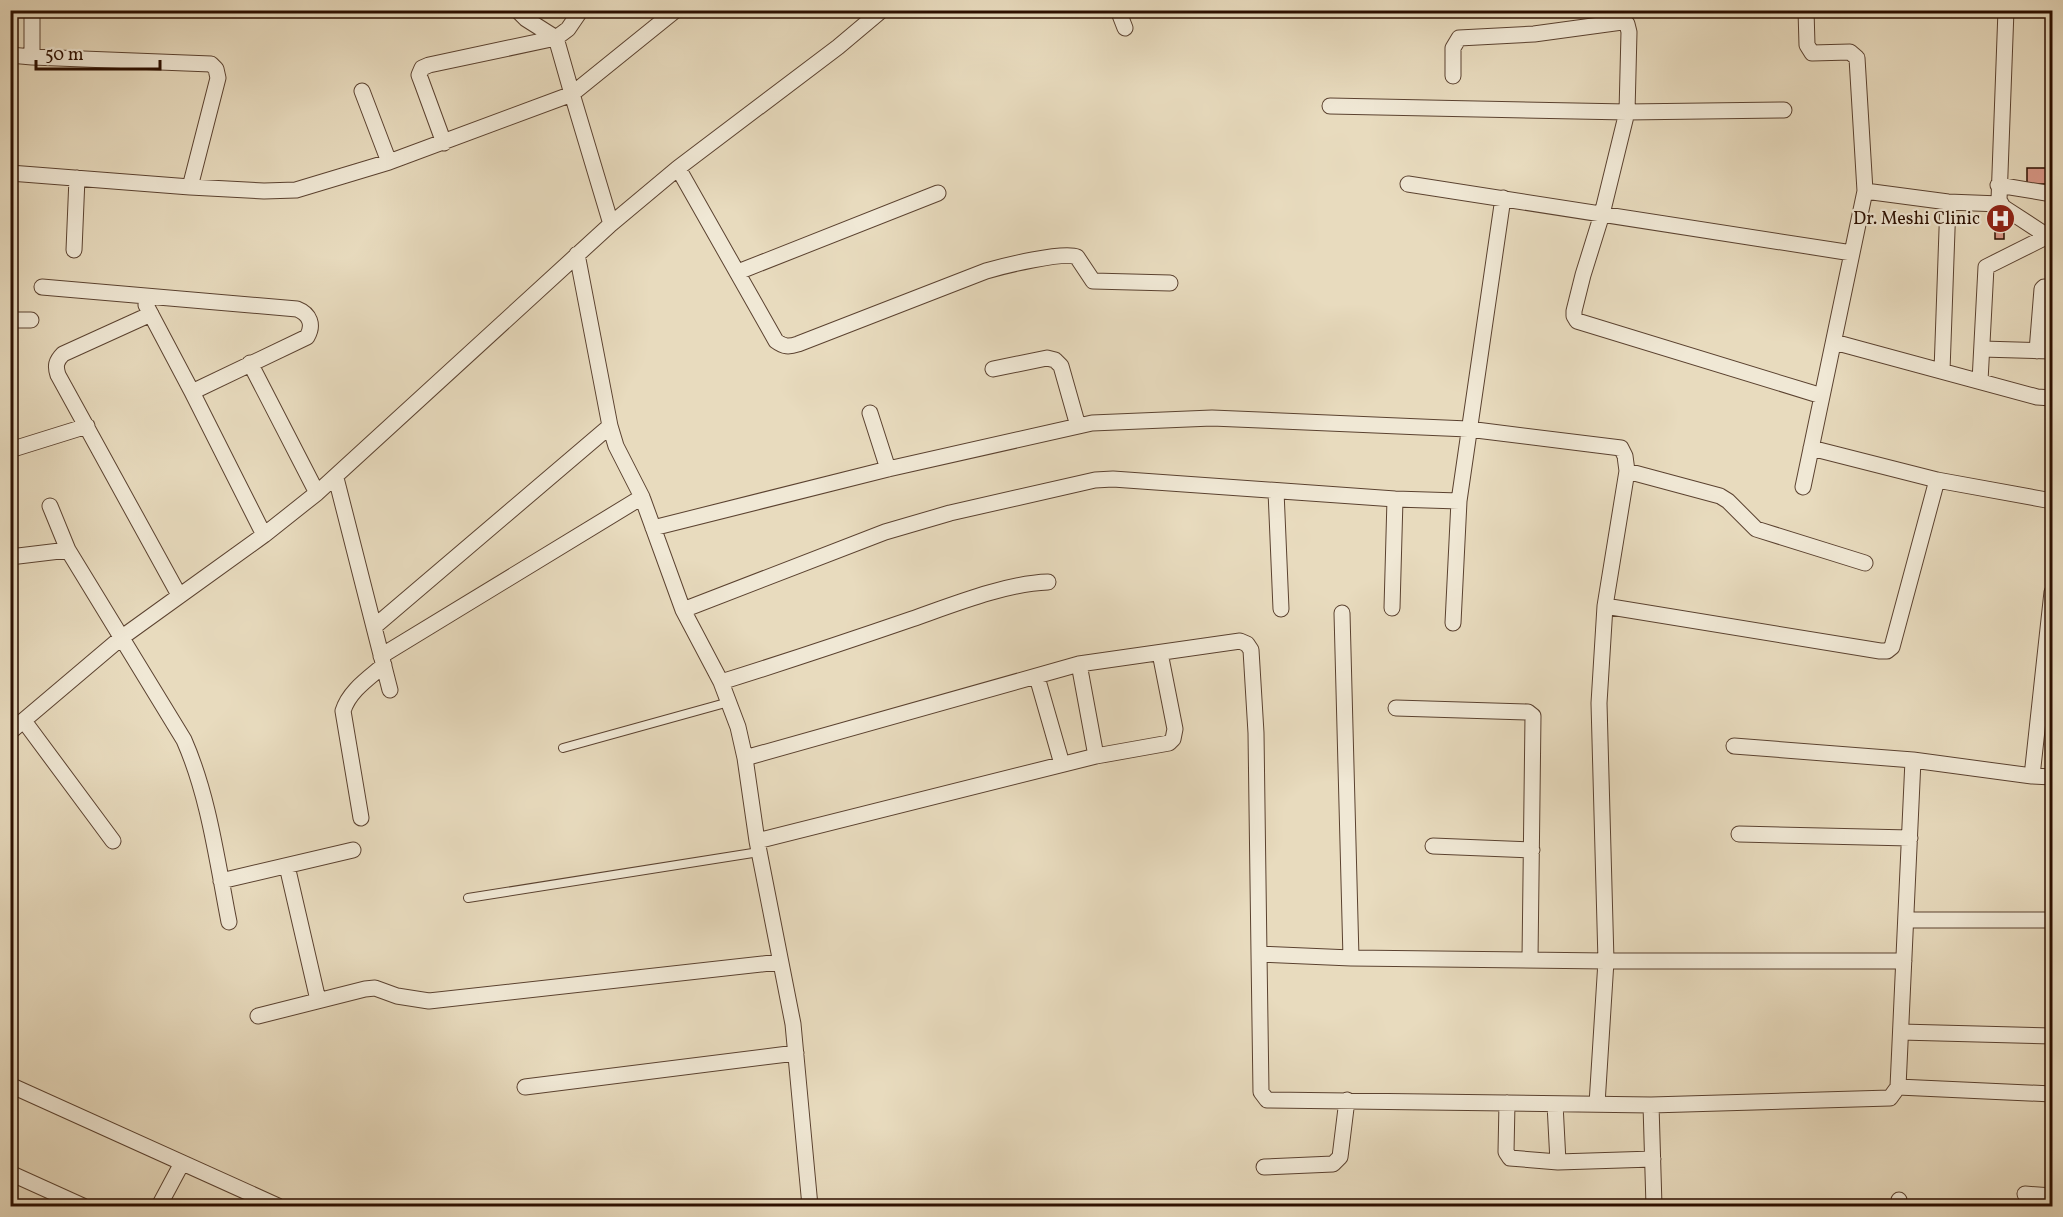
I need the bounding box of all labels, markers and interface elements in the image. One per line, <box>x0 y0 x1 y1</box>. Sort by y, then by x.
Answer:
scale bar <box>36 33 160 71</box>
text: 50 m <box>45 43 84 68</box>
hospital icon: Dr. Meshi Clinic <box>1985 202 2017 234</box>
place label: Dr. Meshi Clinic <box>1853 207 1980 232</box>

